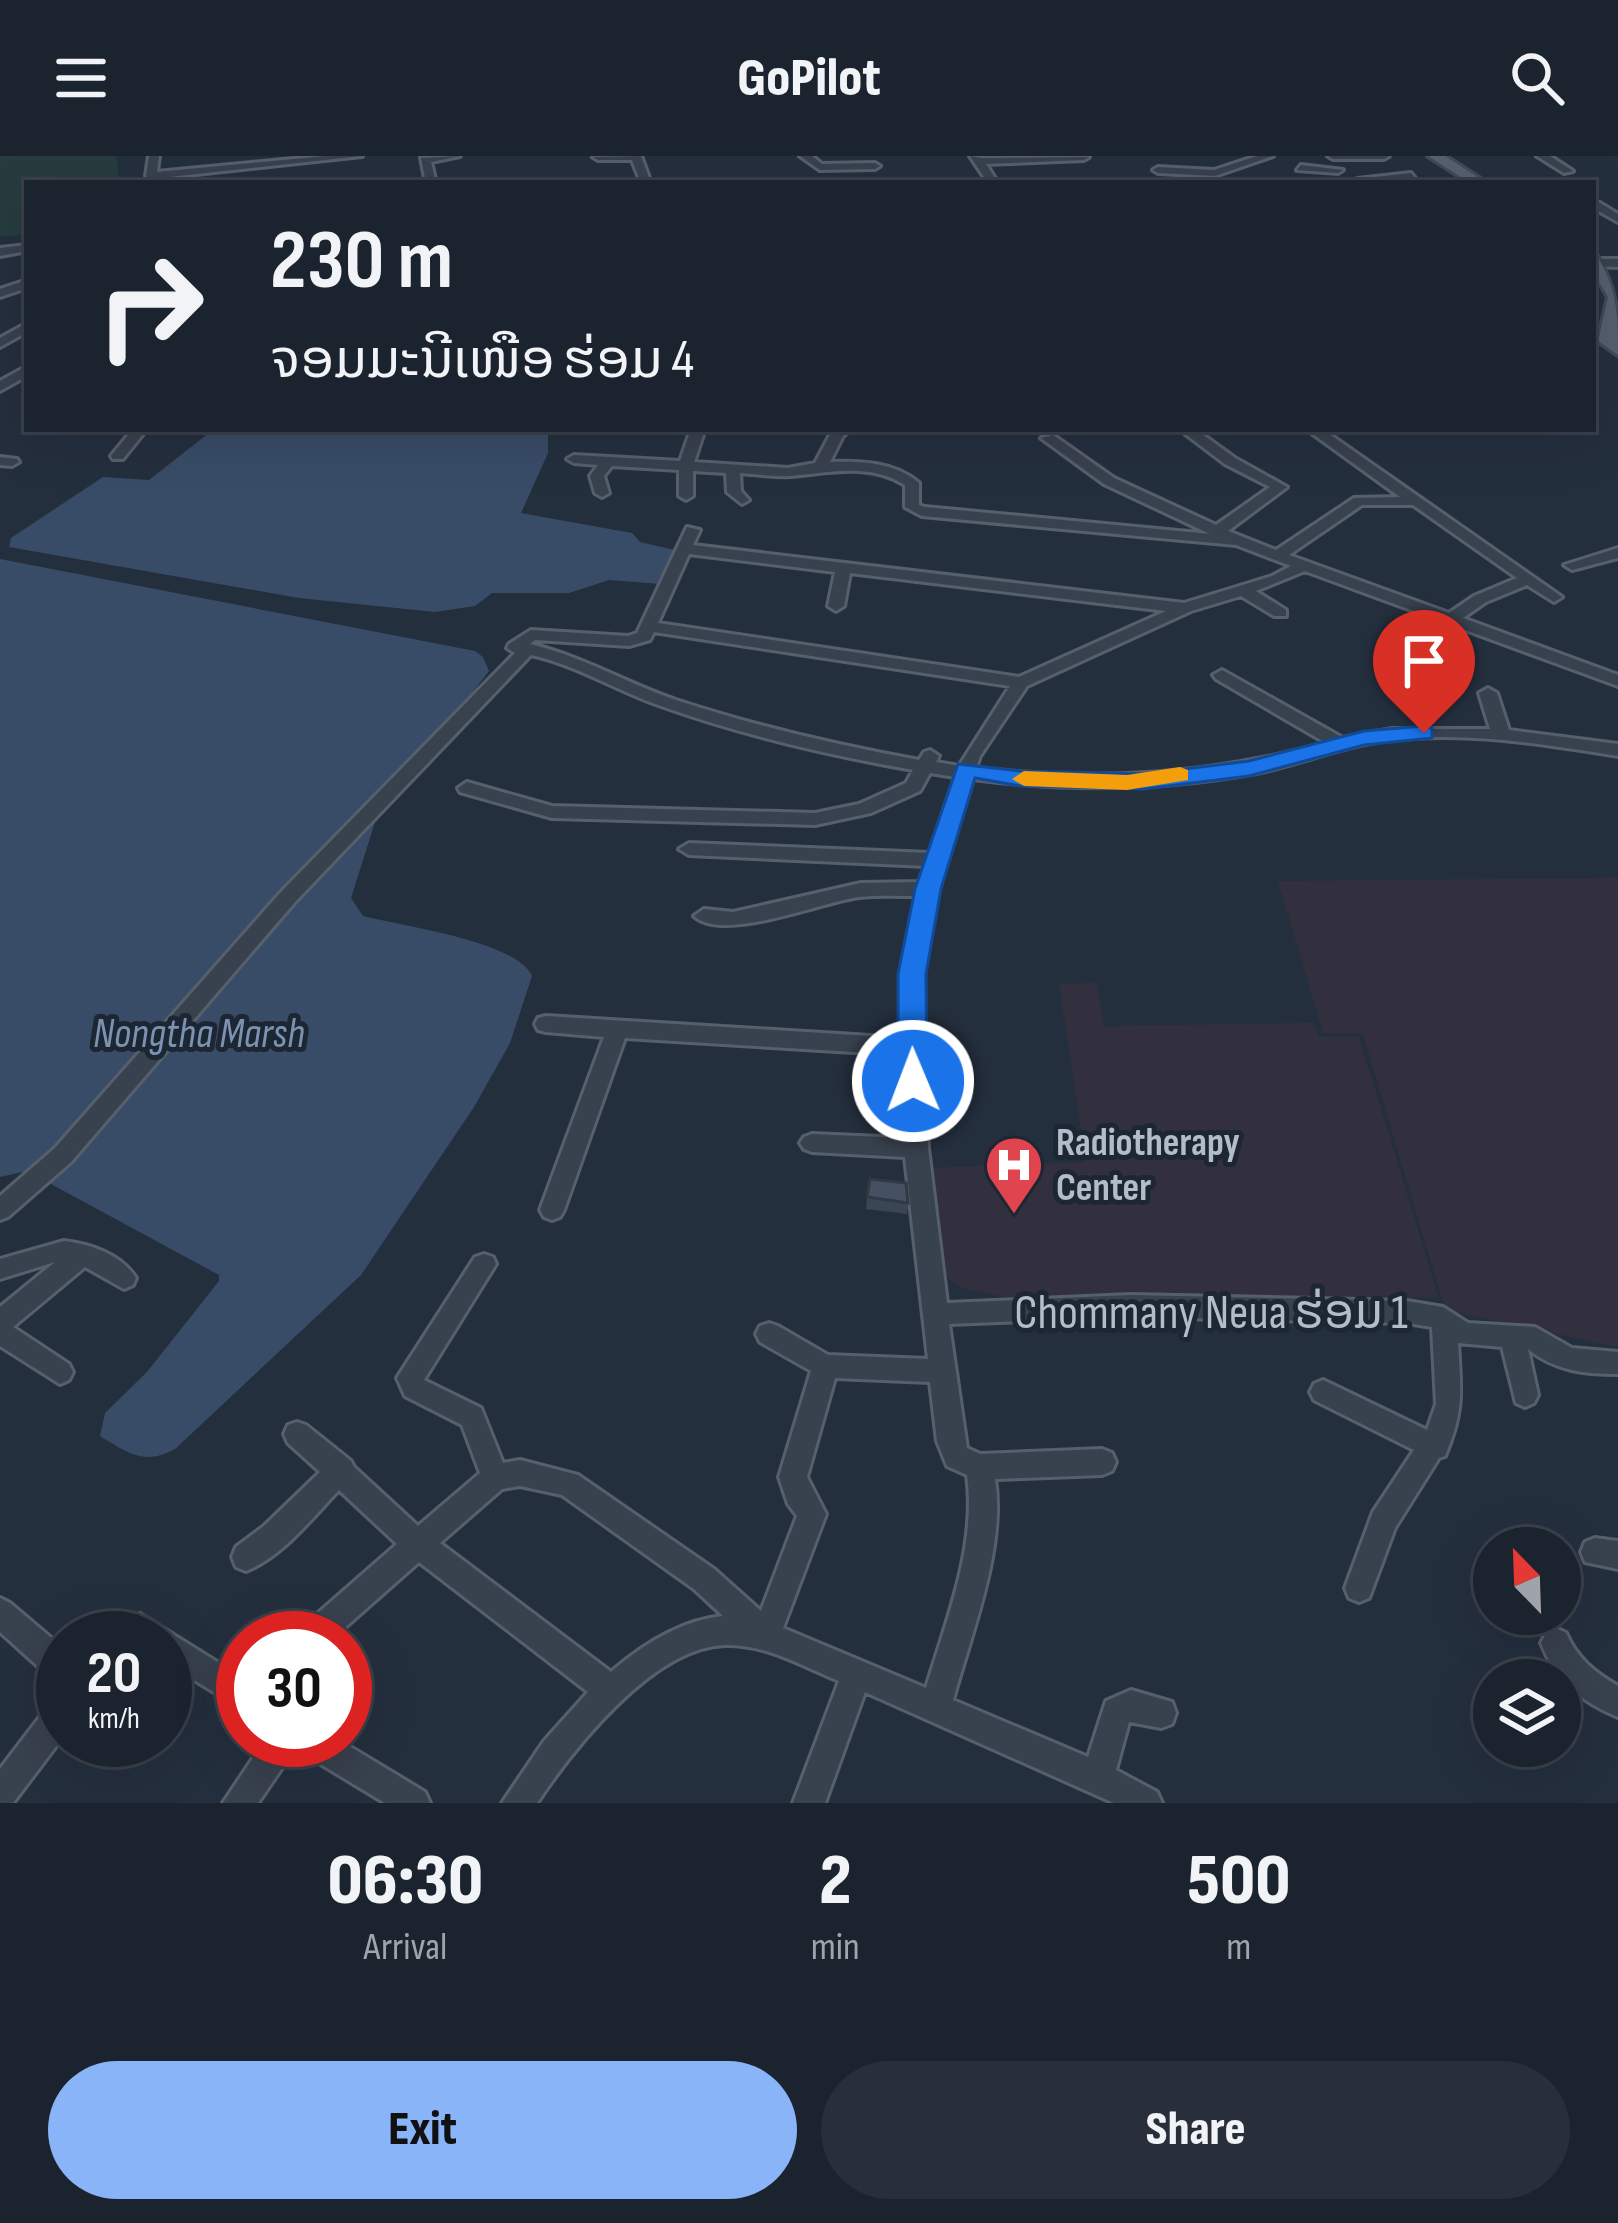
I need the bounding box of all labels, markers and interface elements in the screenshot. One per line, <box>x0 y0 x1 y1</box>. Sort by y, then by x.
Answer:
icon: menu <box>48 45 114 111</box>
icon: search <box>1504 45 1570 111</box>
text: GoPilot <box>737 46 881 111</box>
text: 230 m <box>270 211 453 312</box>
icon: right <box>72 228 228 384</box>
text: ຈອມມະນີເໜືອ ຮ່ອມ 4 <box>270 328 694 393</box>
pin <box>1373 610 1475 733</box>
icon: arrive <box>1391 628 1457 694</box>
water label: Nongtha Marsh <box>93 1009 305 1060</box>
position arrow <box>850 1018 976 1144</box>
place label: Radiotherapy Center <box>1056 1120 1240 1212</box>
hospital icon: Radiotherapy Center <box>983 1134 1045 1216</box>
street label: Chommany Neua ຮ່ອມ 1 <box>1014 1285 1408 1342</box>
north arrow <box>1473 1527 1581 1635</box>
map controls <box>1473 1527 1581 1767</box>
speed limit sign: 30 <box>216 1611 372 1767</box>
text: 20 <box>87 1638 141 1710</box>
button: layers <box>1473 1659 1581 1767</box>
text: km/h <box>88 1701 140 1737</box>
text: 06:30 <box>327 1838 483 1925</box>
text: 2 <box>819 1838 851 1925</box>
text: 500 <box>1187 1838 1291 1925</box>
text: Arrival <box>363 1924 447 1971</box>
text: min <box>811 1924 860 1971</box>
text: m <box>1226 1924 1251 1971</box>
button: Exit <box>48 2061 797 2199</box>
button: Share <box>821 2061 1570 2199</box>

